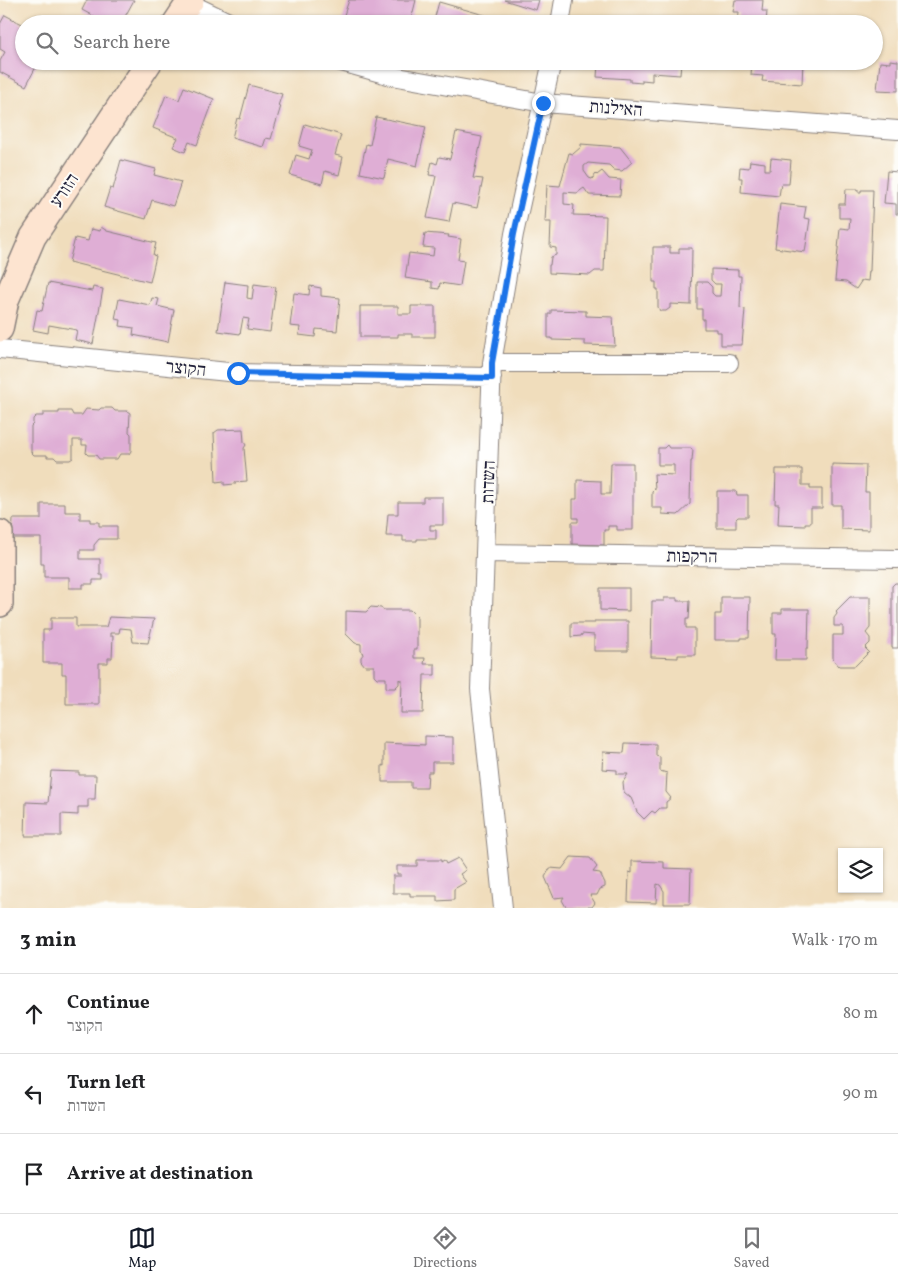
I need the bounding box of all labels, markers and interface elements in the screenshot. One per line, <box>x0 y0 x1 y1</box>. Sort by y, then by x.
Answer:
search box <box>15 15 883 70</box>
icon: search <box>33 29 61 57</box>
text: Search here <box>73 30 170 56</box>
route end <box>532 92 555 115</box>
street label: האילנות <box>588 95 644 124</box>
street label: הזורע <box>45 169 86 213</box>
street label: הקוצר <box>164 355 207 384</box>
route start <box>227 362 250 385</box>
street label: השדות <box>476 460 503 504</box>
street label: הרקפות <box>666 545 718 570</box>
map controls <box>838 848 883 893</box>
button: layers <box>838 848 883 893</box>
text: 3 min <box>20 926 76 955</box>
text: Walk · 170 m <box>792 930 878 952</box>
text: Continue <box>67 990 150 1016</box>
icon: ahead <box>20 1000 48 1028</box>
text: 80 m <box>843 1003 878 1025</box>
text: הקוצר <box>67 1016 103 1038</box>
text: Turn left <box>67 1070 146 1096</box>
icon: left <box>20 1080 48 1108</box>
text: 90 m <box>842 1083 878 1105</box>
text: השדות <box>67 1096 106 1118</box>
icon: arrive <box>20 1160 48 1188</box>
text: Arrive at destination <box>67 1161 253 1187</box>
tab: Map <box>128 1224 156 1273</box>
tab: Directions <box>413 1224 477 1273</box>
tab: Saved <box>734 1224 770 1273</box>

